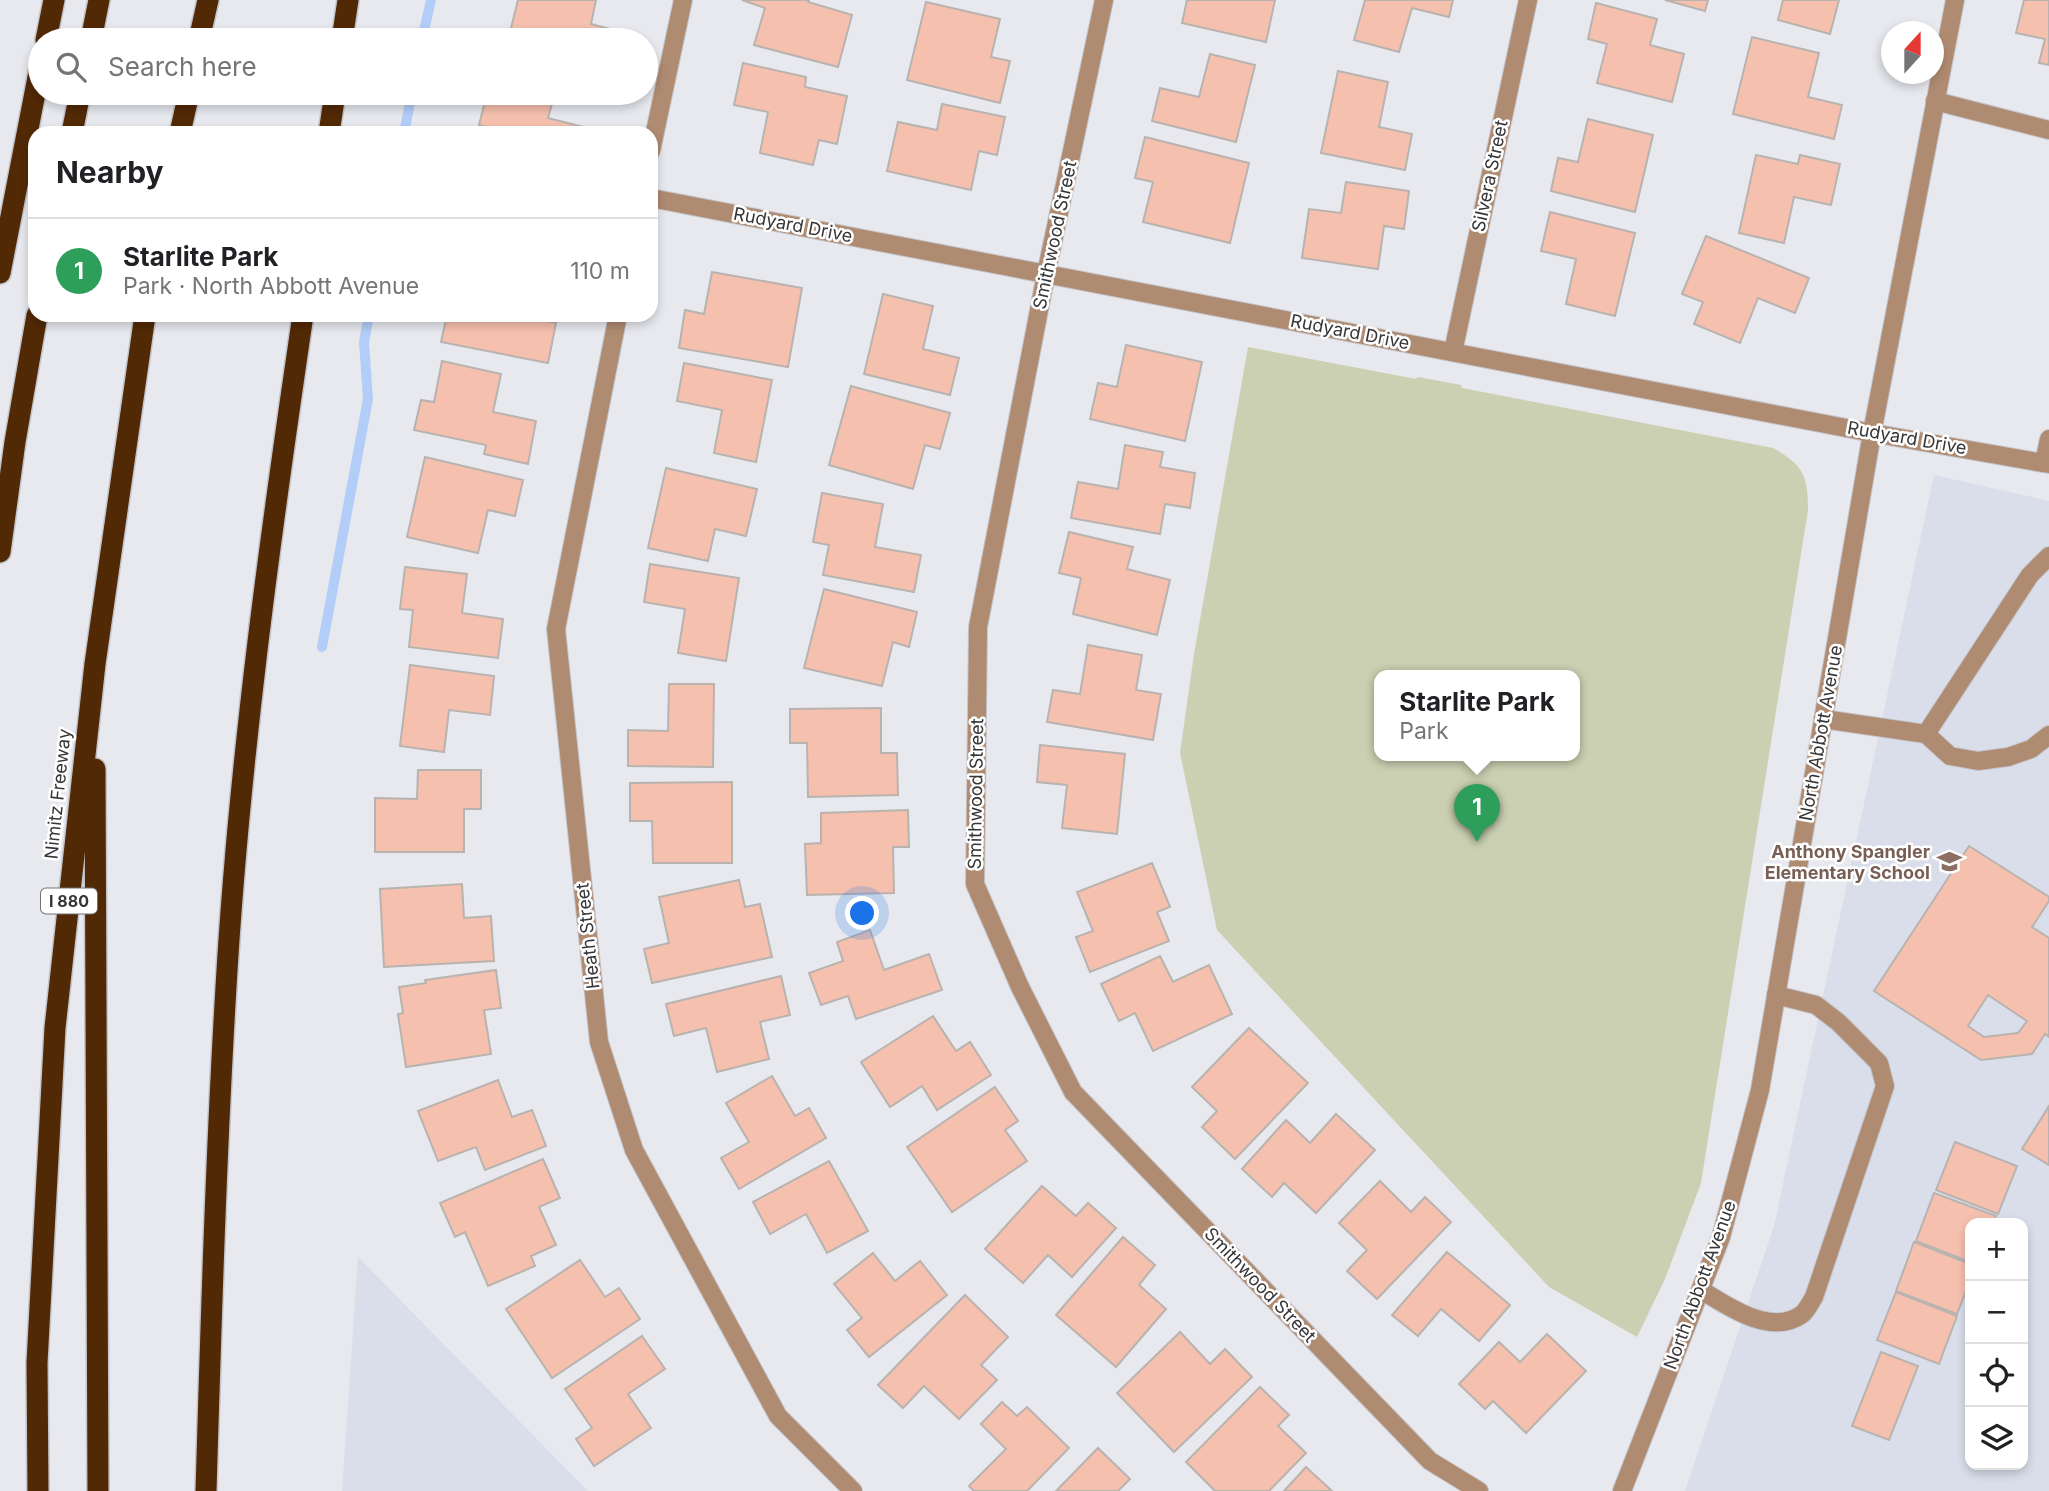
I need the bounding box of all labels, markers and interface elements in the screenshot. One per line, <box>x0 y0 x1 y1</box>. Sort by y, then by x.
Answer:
north arrow <box>1881 21 1944 84</box>
search box <box>28 28 658 105</box>
icon: search <box>52 48 90 86</box>
text: Search here <box>108 51 257 82</box>
street label: Silvera Street <box>1467 118 1512 234</box>
text: Nearby <box>56 154 164 190</box>
street label: Smithwood Street <box>1029 159 1081 311</box>
street label: Rudyard Drive <box>732 203 854 246</box>
text: Starlite Park <box>123 241 278 272</box>
text: 1 <box>74 257 84 285</box>
text: 110 m <box>570 257 630 285</box>
text: Park · North Abbott Avenue <box>123 272 419 300</box>
street label: Rudyard Drive <box>1289 310 1411 353</box>
street label: Rudyard Drive <box>1846 417 1968 458</box>
street label: North Abbott Avenue <box>1795 643 1846 822</box>
popup <box>1374 670 1580 761</box>
text: Starlite Park <box>1399 686 1555 717</box>
text: Park <box>1399 717 1449 745</box>
street label: Smithwood Street <box>964 718 987 870</box>
street label: Nimitz Freeway <box>40 728 75 860</box>
pin: 1 <box>1454 784 1500 842</box>
place label: Anthony Spangler Elementary School <box>1765 841 1930 883</box>
school or university icon: Anthony Spangler Elementary School <box>1936 848 1964 876</box>
street label: Heath Street <box>571 882 604 990</box>
road number: I 880 <box>41 888 97 914</box>
your location <box>845 896 879 930</box>
street label: North Abbott Avenue <box>1659 1198 1740 1372</box>
map controls <box>1965 1218 2028 1470</box>
button: + <box>1965 1218 2028 1281</box>
street label: Smithwood Street <box>1200 1223 1320 1346</box>
button: − <box>1965 1281 2028 1344</box>
button: locate <box>1965 1344 2028 1407</box>
button: layers <box>1965 1407 2028 1470</box>

